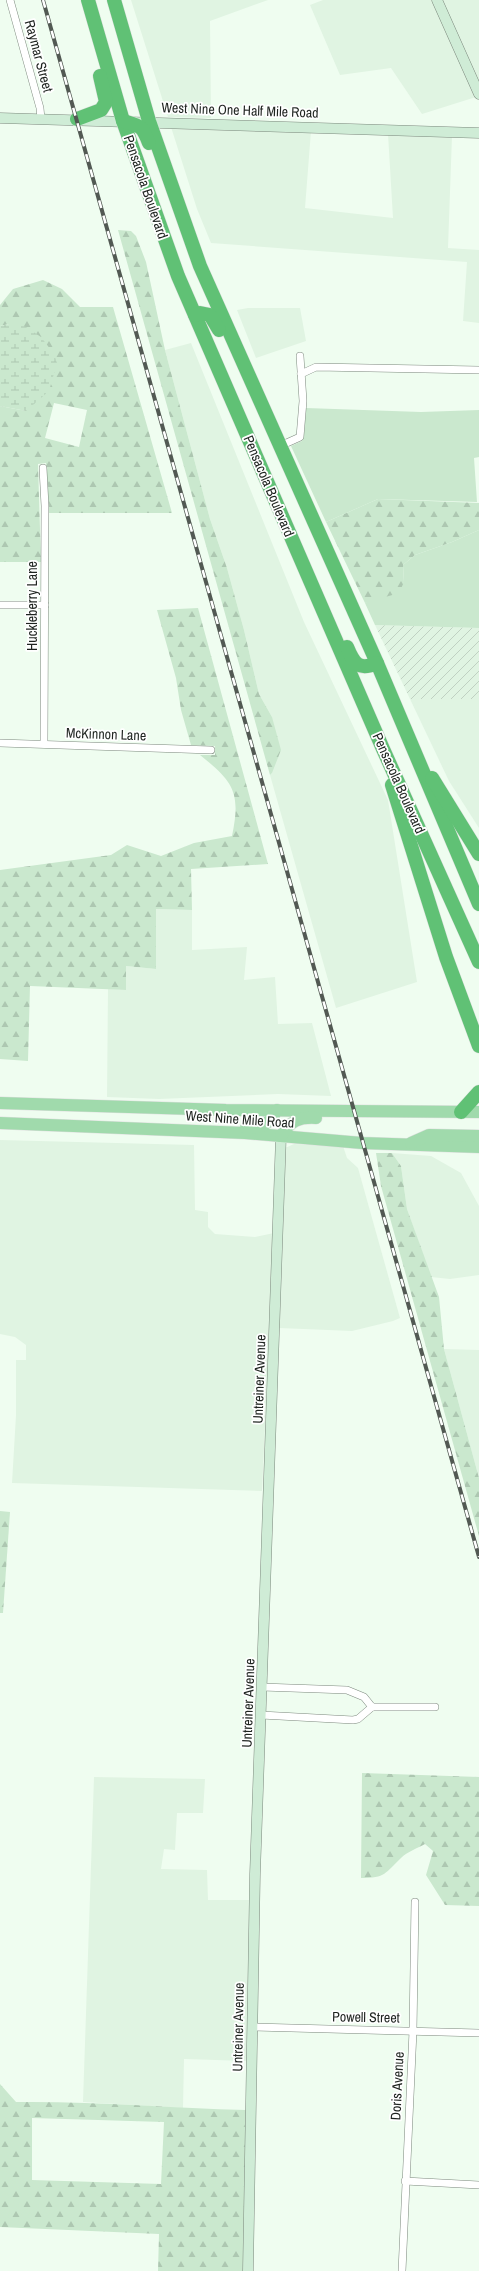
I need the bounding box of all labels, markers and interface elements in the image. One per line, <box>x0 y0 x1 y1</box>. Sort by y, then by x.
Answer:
street label: Raymar Street <box>21 18 57 94</box>
street label: West Nine One Half Mile Road <box>161 98 319 122</box>
street label: Pensacola Boulevard <box>120 133 172 241</box>
street label: Pensacola Boulevard <box>240 433 298 539</box>
street label: Huckleberry Lane <box>23 561 41 651</box>
street label: McKinnon Lane <box>65 724 147 744</box>
street label: Pensacola Boulevard <box>369 730 429 836</box>
street label: West Nine Mile Road <box>185 1106 295 1132</box>
street label: Untreiner Avenue <box>248 1334 270 1424</box>
street label: Untreiner Avenue <box>237 1658 259 1748</box>
street label: Untreiner Avenue <box>228 1982 248 2072</box>
street label: Powell Street <box>332 2007 400 2027</box>
street label: Doris Avenue <box>386 2051 408 2121</box>

